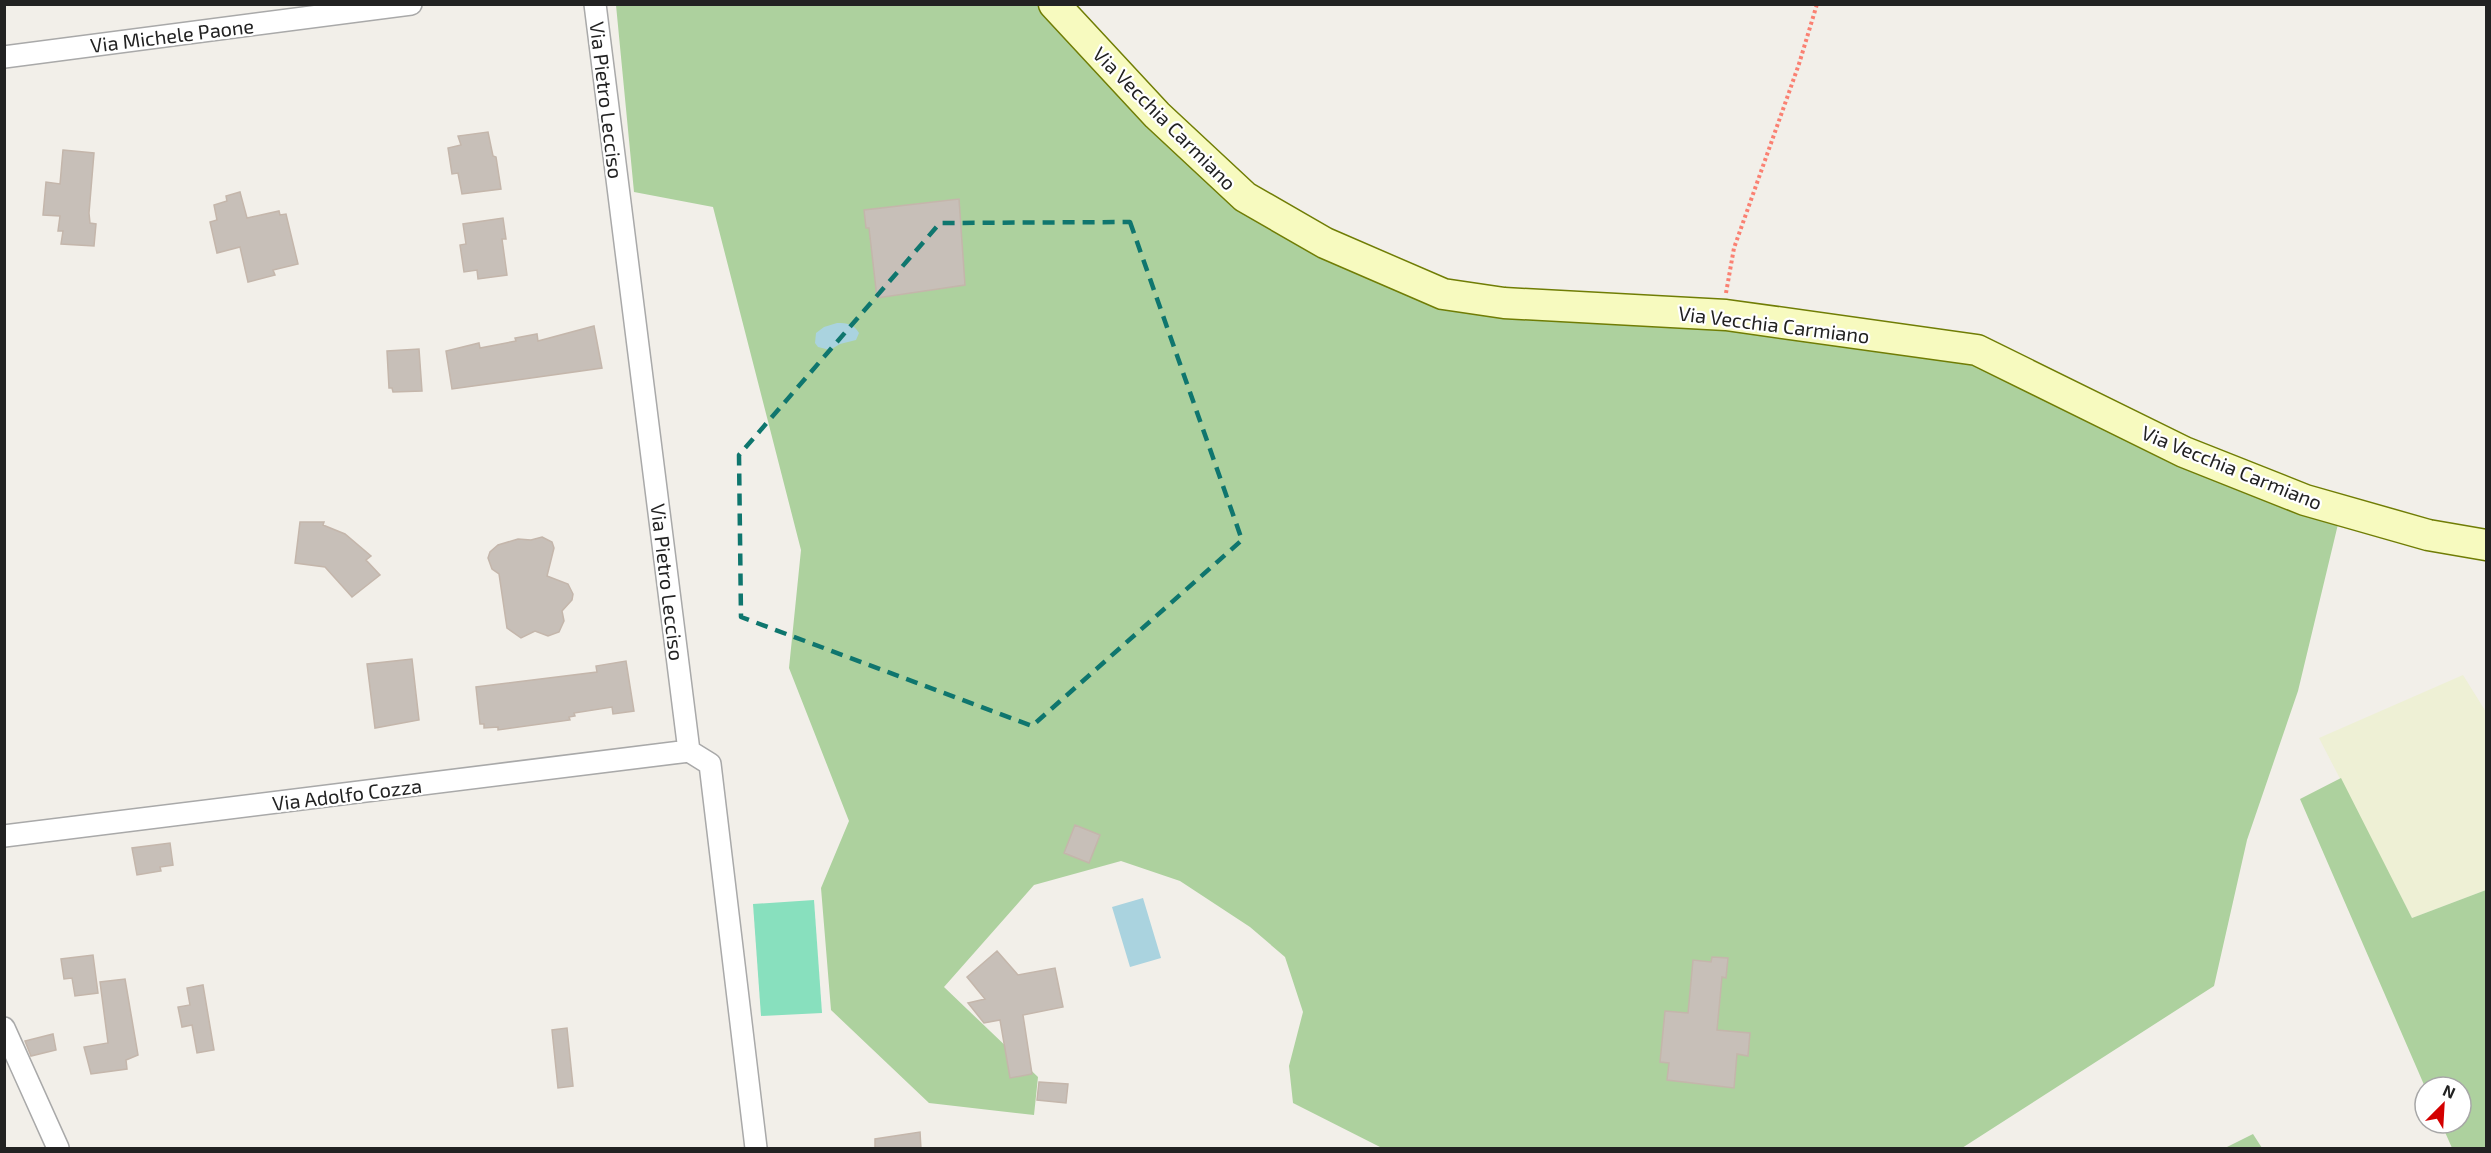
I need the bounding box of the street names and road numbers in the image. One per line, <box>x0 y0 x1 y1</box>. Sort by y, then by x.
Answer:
street label: Via Michele Paone <box>89 13 255 57</box>
street label: Via Pietro Lecciso <box>585 20 629 180</box>
street label: Via Vecchia Carmiano <box>1088 41 1242 195</box>
street label: Via Vecchia Carmiano <box>1677 300 1871 348</box>
street label: Via Vecchia Carmiano <box>2138 420 2326 514</box>
street label: Via Pietro Lecciso <box>646 502 690 662</box>
street label: Via Adolfo Cozza <box>271 773 423 815</box>

